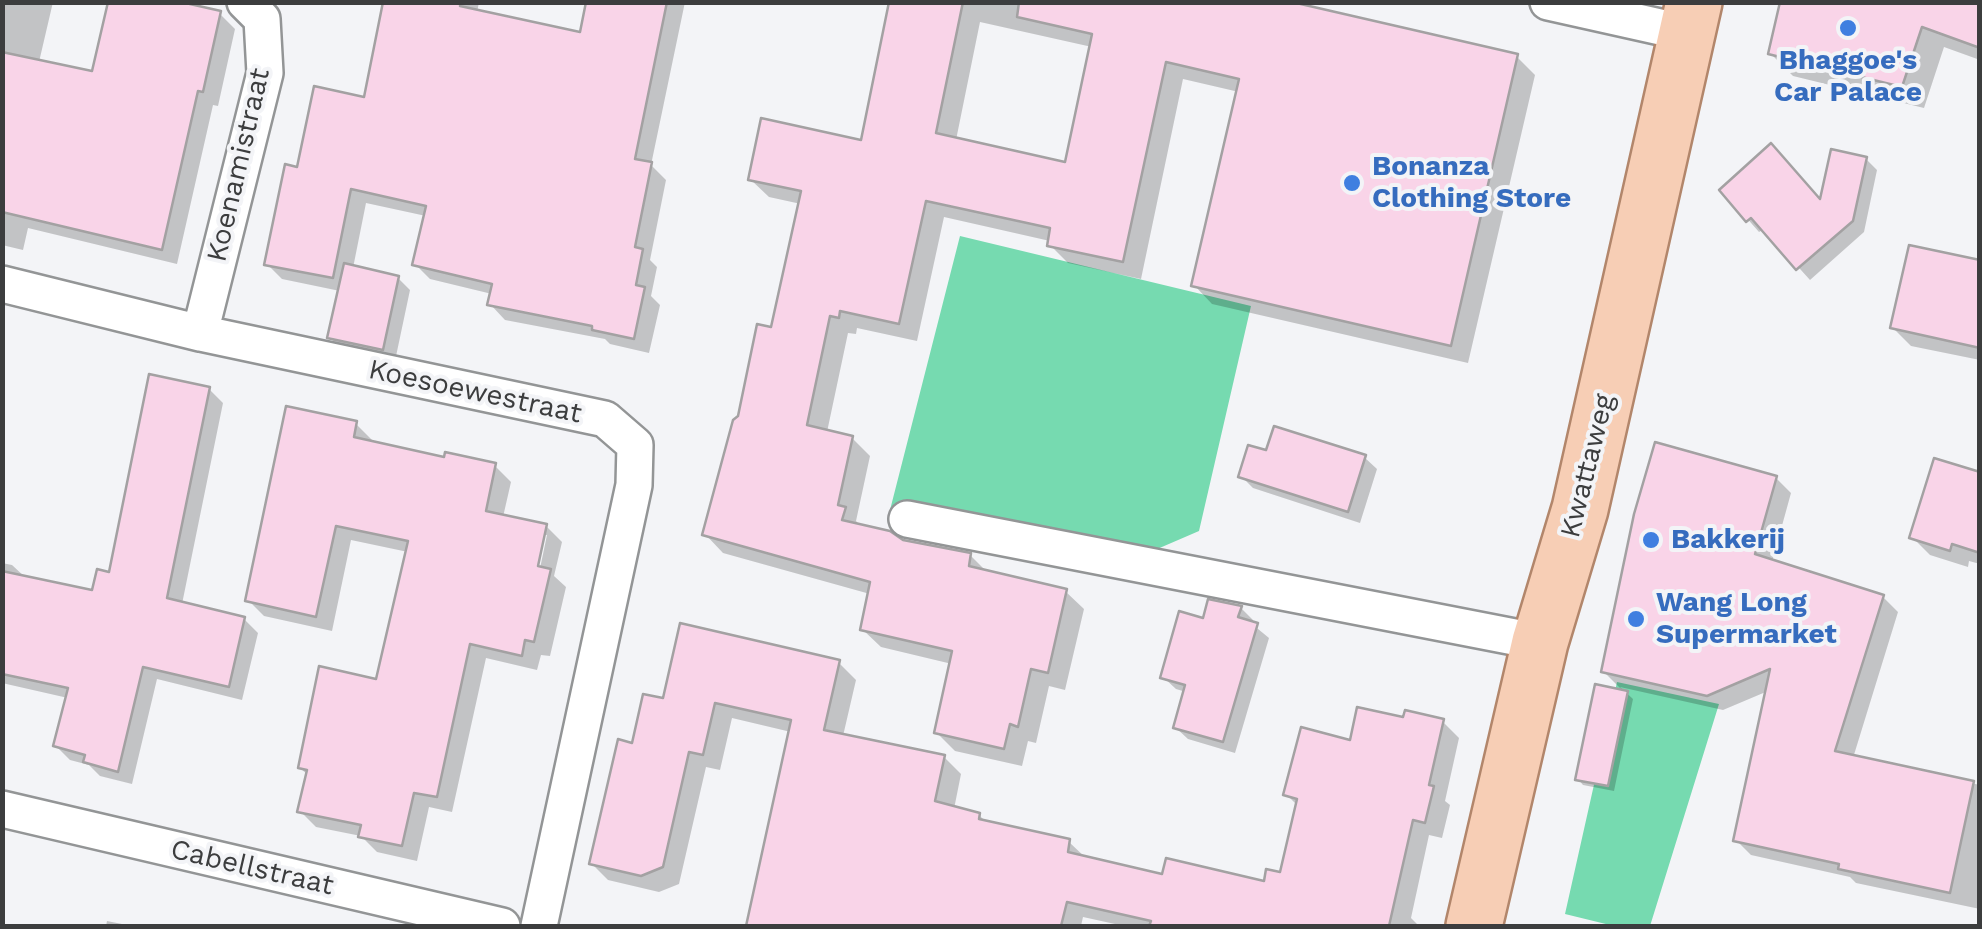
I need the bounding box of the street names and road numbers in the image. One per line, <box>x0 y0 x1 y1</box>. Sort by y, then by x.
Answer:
street label: Koenamistraat <box>200 65 278 265</box>
street label: Koesoewestraat <box>365 353 585 431</box>
street label: Kwattaweg <box>1554 391 1622 541</box>
street label: Cabellstraat <box>167 833 337 903</box>

